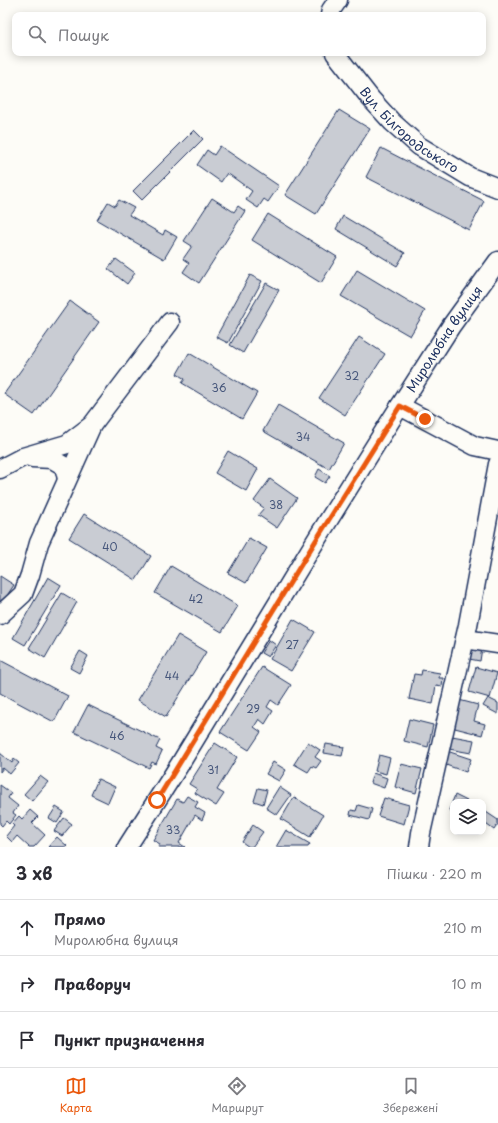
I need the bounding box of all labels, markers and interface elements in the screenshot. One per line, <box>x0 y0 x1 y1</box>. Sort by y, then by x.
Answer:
search box <box>12 12 486 56</box>
icon: search <box>26 23 48 45</box>
text: Пошук <box>58 23 109 46</box>
street label: Вул. Білгородського <box>356 83 463 177</box>
street label: Миролюбна вулиця <box>401 281 486 396</box>
house number: 32 <box>345 367 360 384</box>
house number: 36 <box>212 379 227 396</box>
route end <box>416 410 434 428</box>
house number: 34 <box>296 428 310 445</box>
house number: 38 <box>269 496 283 513</box>
house number: 40 <box>102 538 118 555</box>
house number: 42 <box>189 590 204 607</box>
house number: 27 <box>285 636 299 653</box>
house number: 44 <box>165 667 179 684</box>
house number: 29 <box>246 700 260 717</box>
house number: 46 <box>110 727 125 744</box>
house number: 31 <box>207 761 219 778</box>
route start <box>148 791 166 809</box>
map controls <box>450 799 486 835</box>
button: layers <box>450 799 486 835</box>
house number: 33 <box>166 821 180 838</box>
text: 3 хв <box>16 860 52 886</box>
text: Пішки · 220 m <box>387 864 482 883</box>
text: Прямо <box>54 907 105 930</box>
icon: ahead <box>16 917 38 939</box>
text: 210 m <box>443 918 482 937</box>
text: Миролюбна вулиця <box>54 930 179 949</box>
text: Праворуч <box>54 972 131 995</box>
icon: right <box>16 973 38 995</box>
text: 10 m <box>452 974 482 993</box>
text: Пункт призначення <box>54 1028 205 1051</box>
icon: arrive <box>16 1029 38 1051</box>
tab: Карта <box>60 1075 92 1116</box>
tab: Маршрут <box>211 1075 264 1116</box>
tab: Збережені <box>383 1075 438 1116</box>

